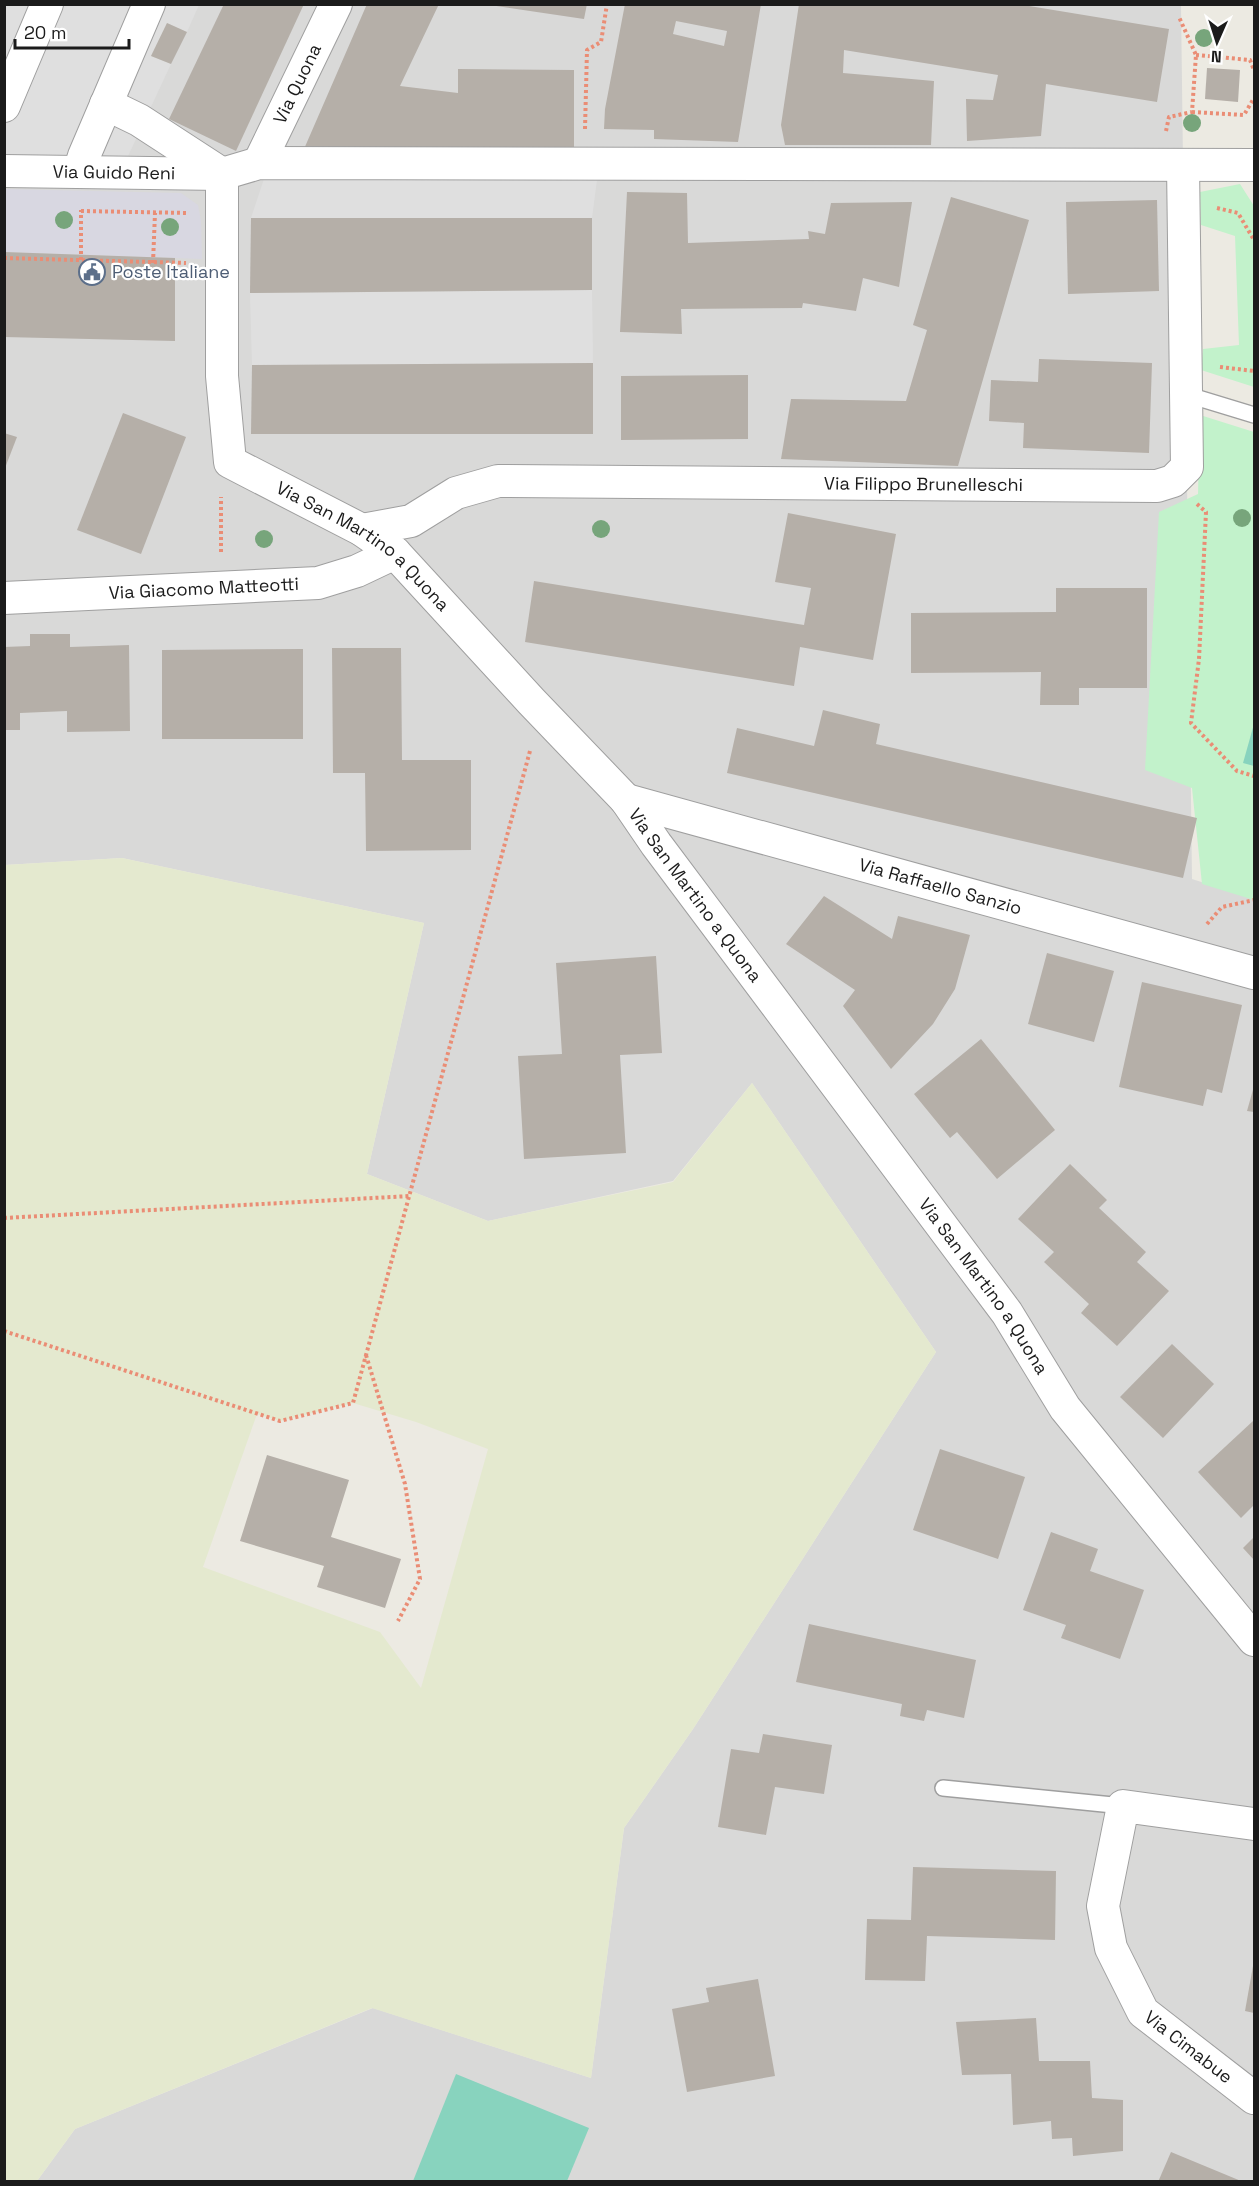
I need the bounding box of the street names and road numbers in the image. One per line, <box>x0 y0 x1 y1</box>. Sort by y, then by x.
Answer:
street label: Via Quona <box>268 40 326 127</box>
street label: Via Guido Reni <box>52 160 176 184</box>
street label: Via Filippo Brunelleschi <box>824 471 1023 496</box>
street label: Via San Martino a Quona <box>272 476 455 616</box>
street label: Via Giacomo Matteotti <box>108 572 299 604</box>
street label: Via San Martino a Quona <box>624 804 767 986</box>
street label: Via Raffaello Sanzio <box>856 853 1024 920</box>
street label: Via San Martino a Quona <box>914 1193 1054 1378</box>
street label: Via Cimabue <box>1140 2005 1238 2088</box>

